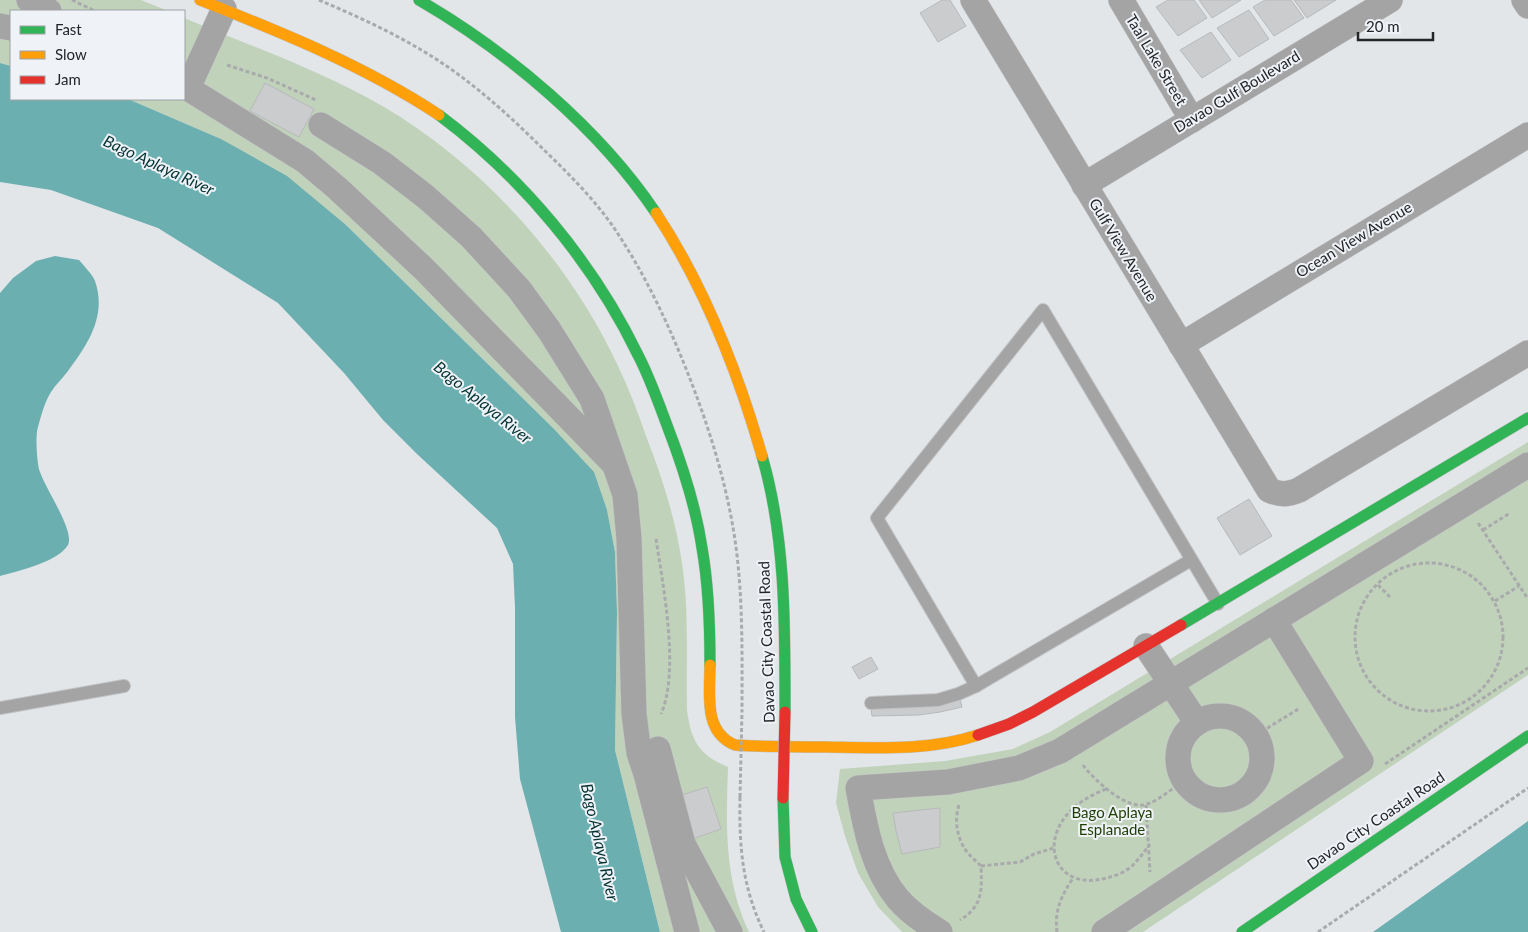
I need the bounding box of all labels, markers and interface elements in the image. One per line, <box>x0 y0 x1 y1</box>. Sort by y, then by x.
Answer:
legend <box>10 10 185 100</box>
scale bar <box>1358 10 1433 42</box>
street label: Taal Lake Street <box>1123 11 1191 109</box>
text: 20 m <box>1366 17 1400 35</box>
text: Fast <box>55 20 82 38</box>
text: Slow <box>55 45 87 63</box>
street label: Davao Gulf Boulevard <box>1170 46 1303 136</box>
text: Jam <box>55 70 81 88</box>
water label: Bago Aplaya River <box>101 131 218 199</box>
street label: Gulf View Avenue <box>1086 195 1162 304</box>
street label: Ocean View Avenue <box>1292 197 1415 281</box>
water label: Bago Aplaya River <box>431 356 536 447</box>
street label: Davao City Coastal Road <box>754 561 778 723</box>
street label: Davao City Coastal Road <box>1303 767 1448 873</box>
water label: Bago Aplaya River <box>578 781 623 903</box>
park label: Bago Aplaya Esplanade <box>1072 803 1152 838</box>

